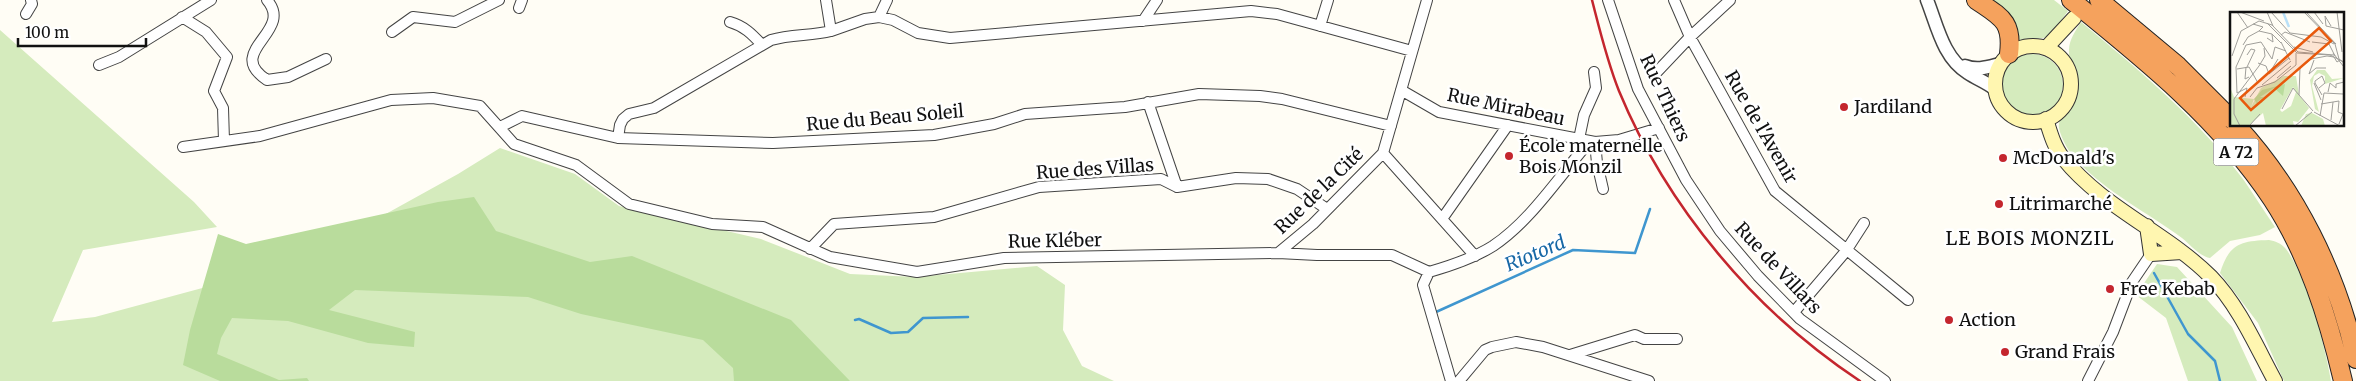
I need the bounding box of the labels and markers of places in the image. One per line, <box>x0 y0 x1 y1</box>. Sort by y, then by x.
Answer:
place label: Jardiland <box>1853 95 1932 118</box>
marker: Jardiland <box>1838 101 1850 113</box>
place label: École maternelle Bois Monzil <box>1519 134 1663 178</box>
place label: McDonald's <box>2013 146 2115 169</box>
marker: École maternelle Bois Monzil <box>1503 150 1515 162</box>
marker: McDonald's <box>1997 152 2009 164</box>
place label: Litrimarché <box>2009 192 2112 215</box>
marker: Litrimarché <box>1993 198 2005 210</box>
place label: Free Kebab <box>2120 277 2215 300</box>
marker: Free Kebab <box>2104 283 2116 295</box>
place label: Action <box>1958 308 2016 331</box>
marker: Action <box>1943 314 1955 326</box>
place label: Grand Frais <box>2015 340 2115 363</box>
marker: Grand Frais <box>1999 346 2011 358</box>

